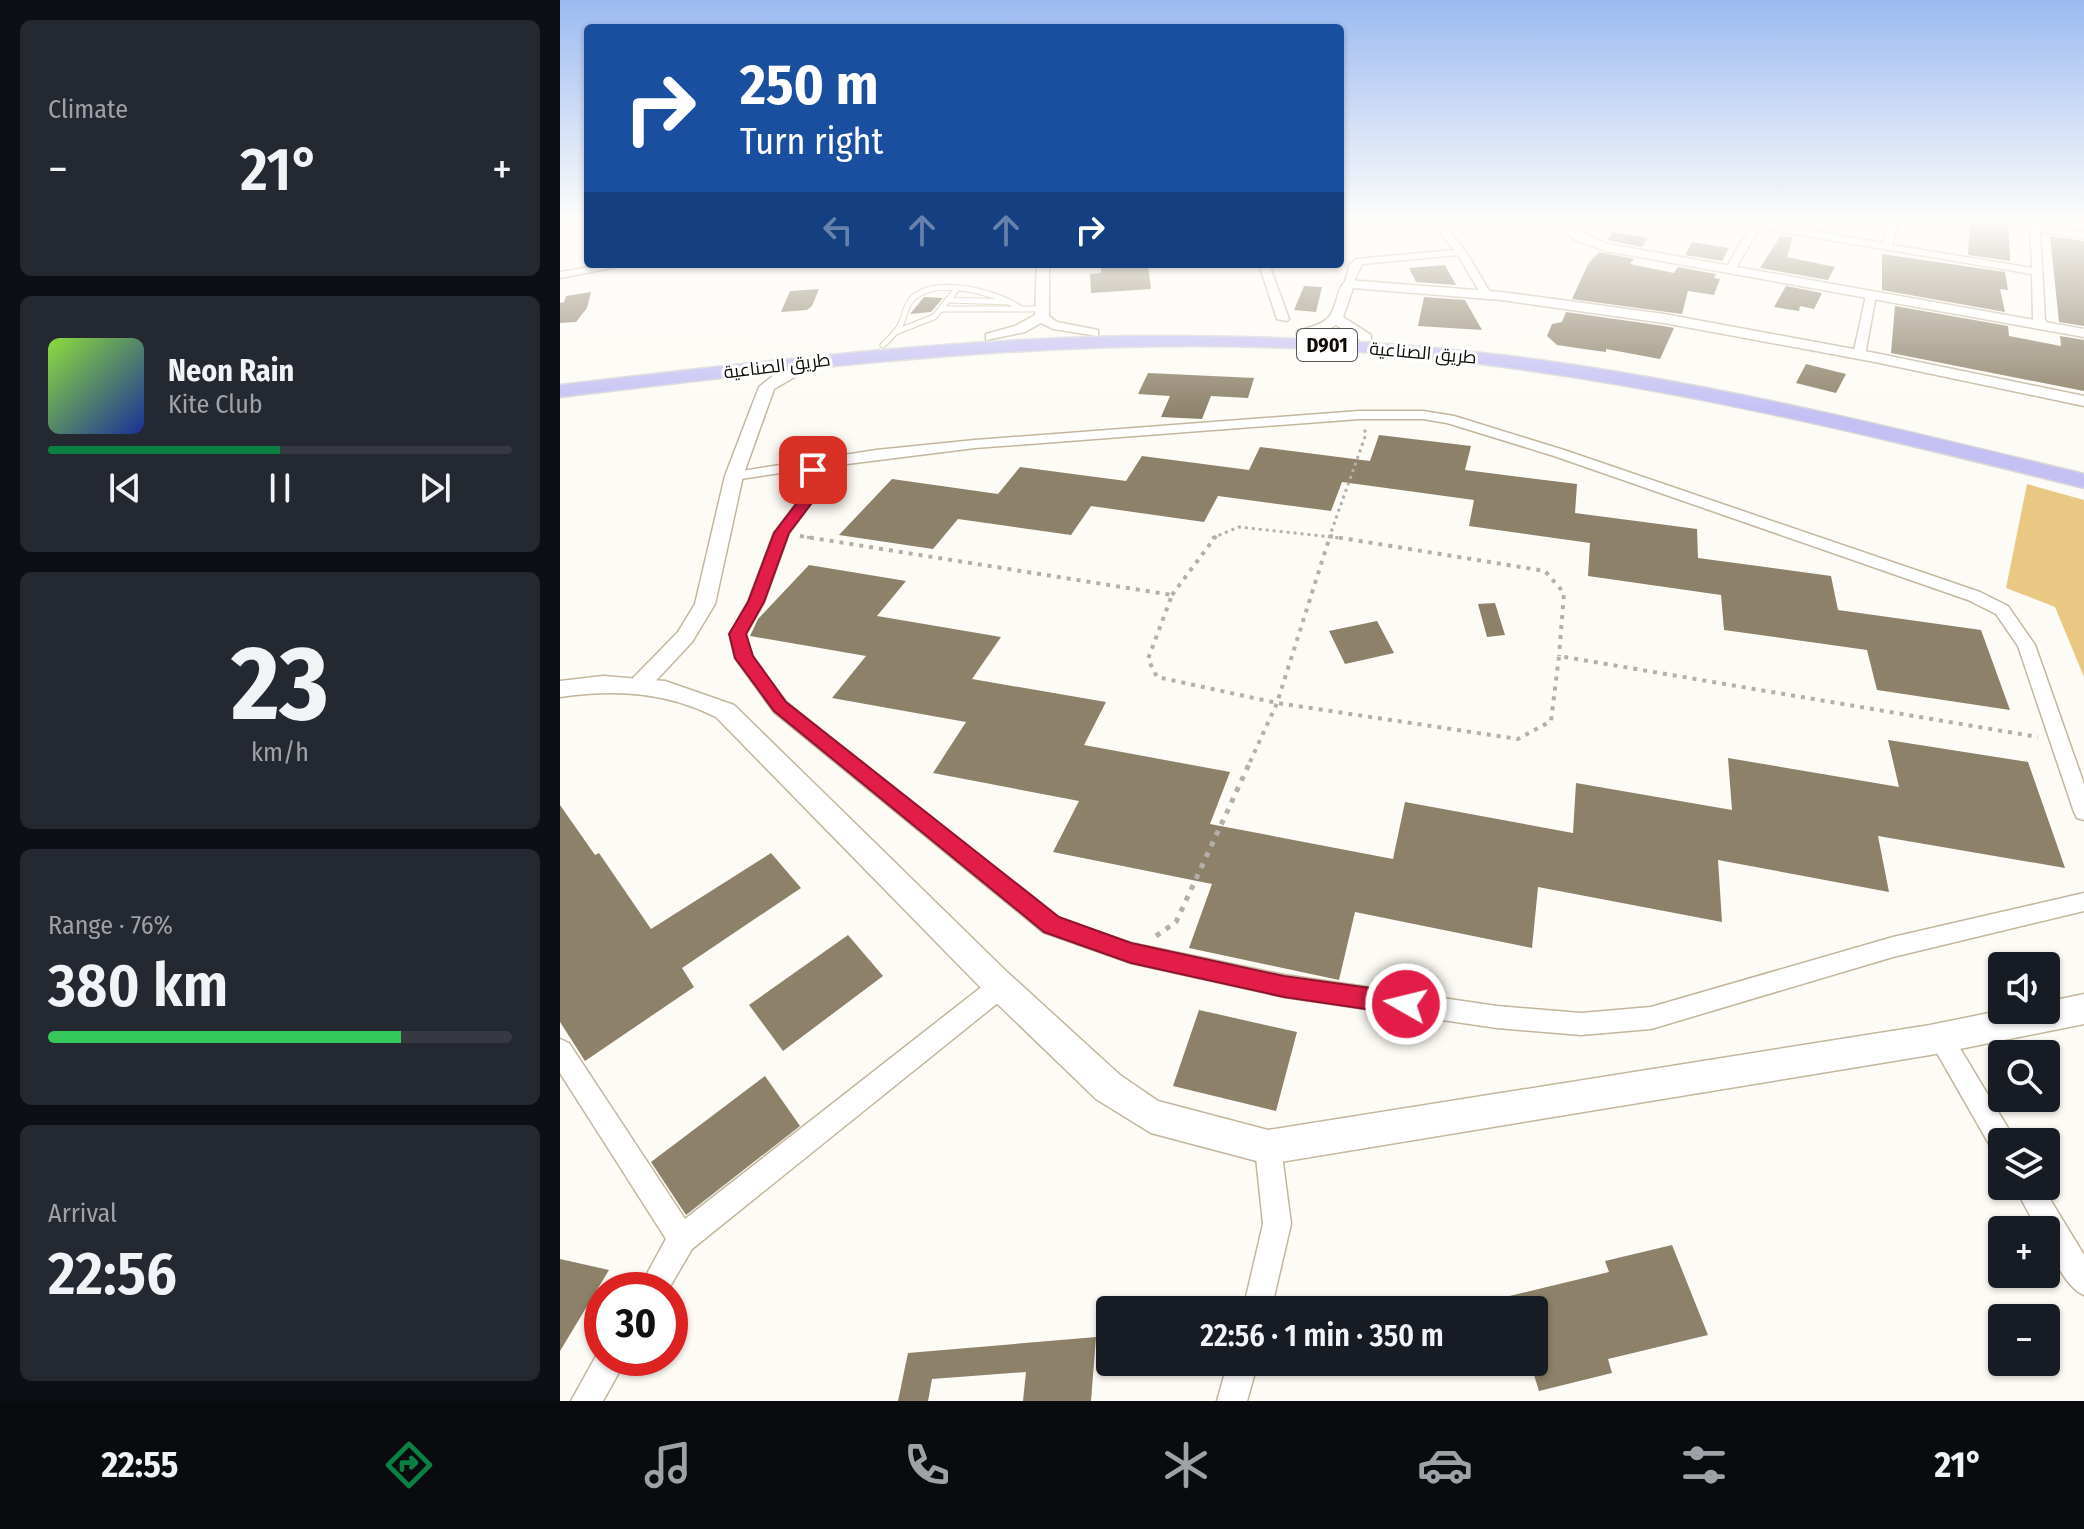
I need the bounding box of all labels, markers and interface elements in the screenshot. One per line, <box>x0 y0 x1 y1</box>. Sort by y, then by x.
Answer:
text: 250 m <box>740 52 878 119</box>
icon: right <box>608 56 712 160</box>
text: Climate <box>48 94 128 125</box>
text: Turn right <box>740 120 883 164</box>
text: 21° <box>240 134 320 206</box>
text: − <box>48 143 68 196</box>
text: + <box>492 143 512 196</box>
icon: left <box>816 208 860 252</box>
icon: ahead <box>900 208 944 252</box>
icon: ahead <box>984 208 1028 252</box>
icon: right <box>1068 208 1112 252</box>
road number: D901 <box>1297 329 1357 361</box>
street label: طريق الصناعية <box>1368 337 1477 370</box>
street label: طريق الصناعية <box>722 349 832 384</box>
text: Neon Rain <box>168 353 294 389</box>
text: Kite Club <box>168 389 263 420</box>
pin <box>779 436 847 504</box>
icon: arrive <box>791 448 835 492</box>
icon: previous <box>103 466 147 510</box>
icon: pause <box>258 466 302 510</box>
icon: next <box>413 466 457 510</box>
text: 23 <box>231 622 329 747</box>
text: km/h <box>251 737 309 768</box>
text: Range · 76% <box>48 910 173 941</box>
text: 380 km <box>48 950 228 1022</box>
map controls <box>1988 952 2060 1376</box>
button: sound <box>1988 952 2060 1024</box>
position arrow <box>1364 962 1448 1046</box>
button: search <box>1988 1040 2060 1112</box>
button: layers <box>1988 1128 2060 1200</box>
text: Arrival <box>48 1198 117 1229</box>
button: + <box>1988 1216 2060 1288</box>
text: 22:56 <box>48 1238 177 1310</box>
speed limit sign: 30 <box>584 1272 688 1376</box>
button: − <box>1988 1304 2060 1376</box>
text: 22:56 · 1 min · 350 m <box>1200 1318 1444 1354</box>
icon: directions <box>381 1437 437 1493</box>
icon: music <box>640 1437 696 1493</box>
icon: phone <box>899 1437 955 1493</box>
icon: climate <box>1158 1437 1214 1493</box>
icon: car <box>1417 1437 1473 1493</box>
icon: filters <box>1676 1437 1732 1493</box>
text: 22:55 <box>101 1443 178 1487</box>
text: 21° <box>1934 1443 1983 1487</box>

